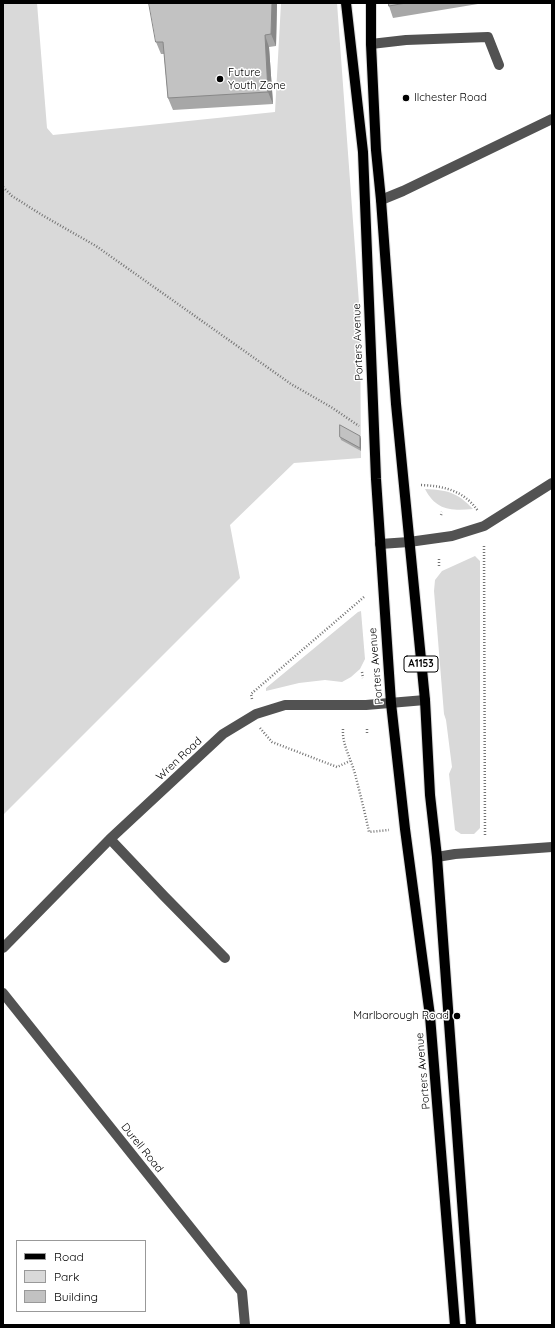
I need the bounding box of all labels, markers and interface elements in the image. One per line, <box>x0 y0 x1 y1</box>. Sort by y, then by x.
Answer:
place label: Future Youth Zone <box>228 66 286 92</box>
marker: Future Youth Zone <box>215 74 225 84</box>
place label: Ilchester Road <box>414 91 487 105</box>
marker: Ilchester Road <box>401 93 411 103</box>
street label: Porters Avenue <box>350 303 366 381</box>
street label: Porters Avenue <box>366 627 386 705</box>
road number: A1153 <box>404 656 438 672</box>
street label: Wren Road <box>153 735 205 783</box>
place label: Marlborough Road <box>353 1009 449 1023</box>
marker: Marlborough Road <box>452 1011 462 1021</box>
street label: Porters Avenue <box>413 1032 433 1110</box>
street label: Durell Road <box>118 1121 166 1175</box>
legend <box>16 1240 146 1312</box>
text: Road <box>54 1249 84 1264</box>
text: Park <box>54 1269 79 1284</box>
text: Building <box>54 1289 98 1304</box>

